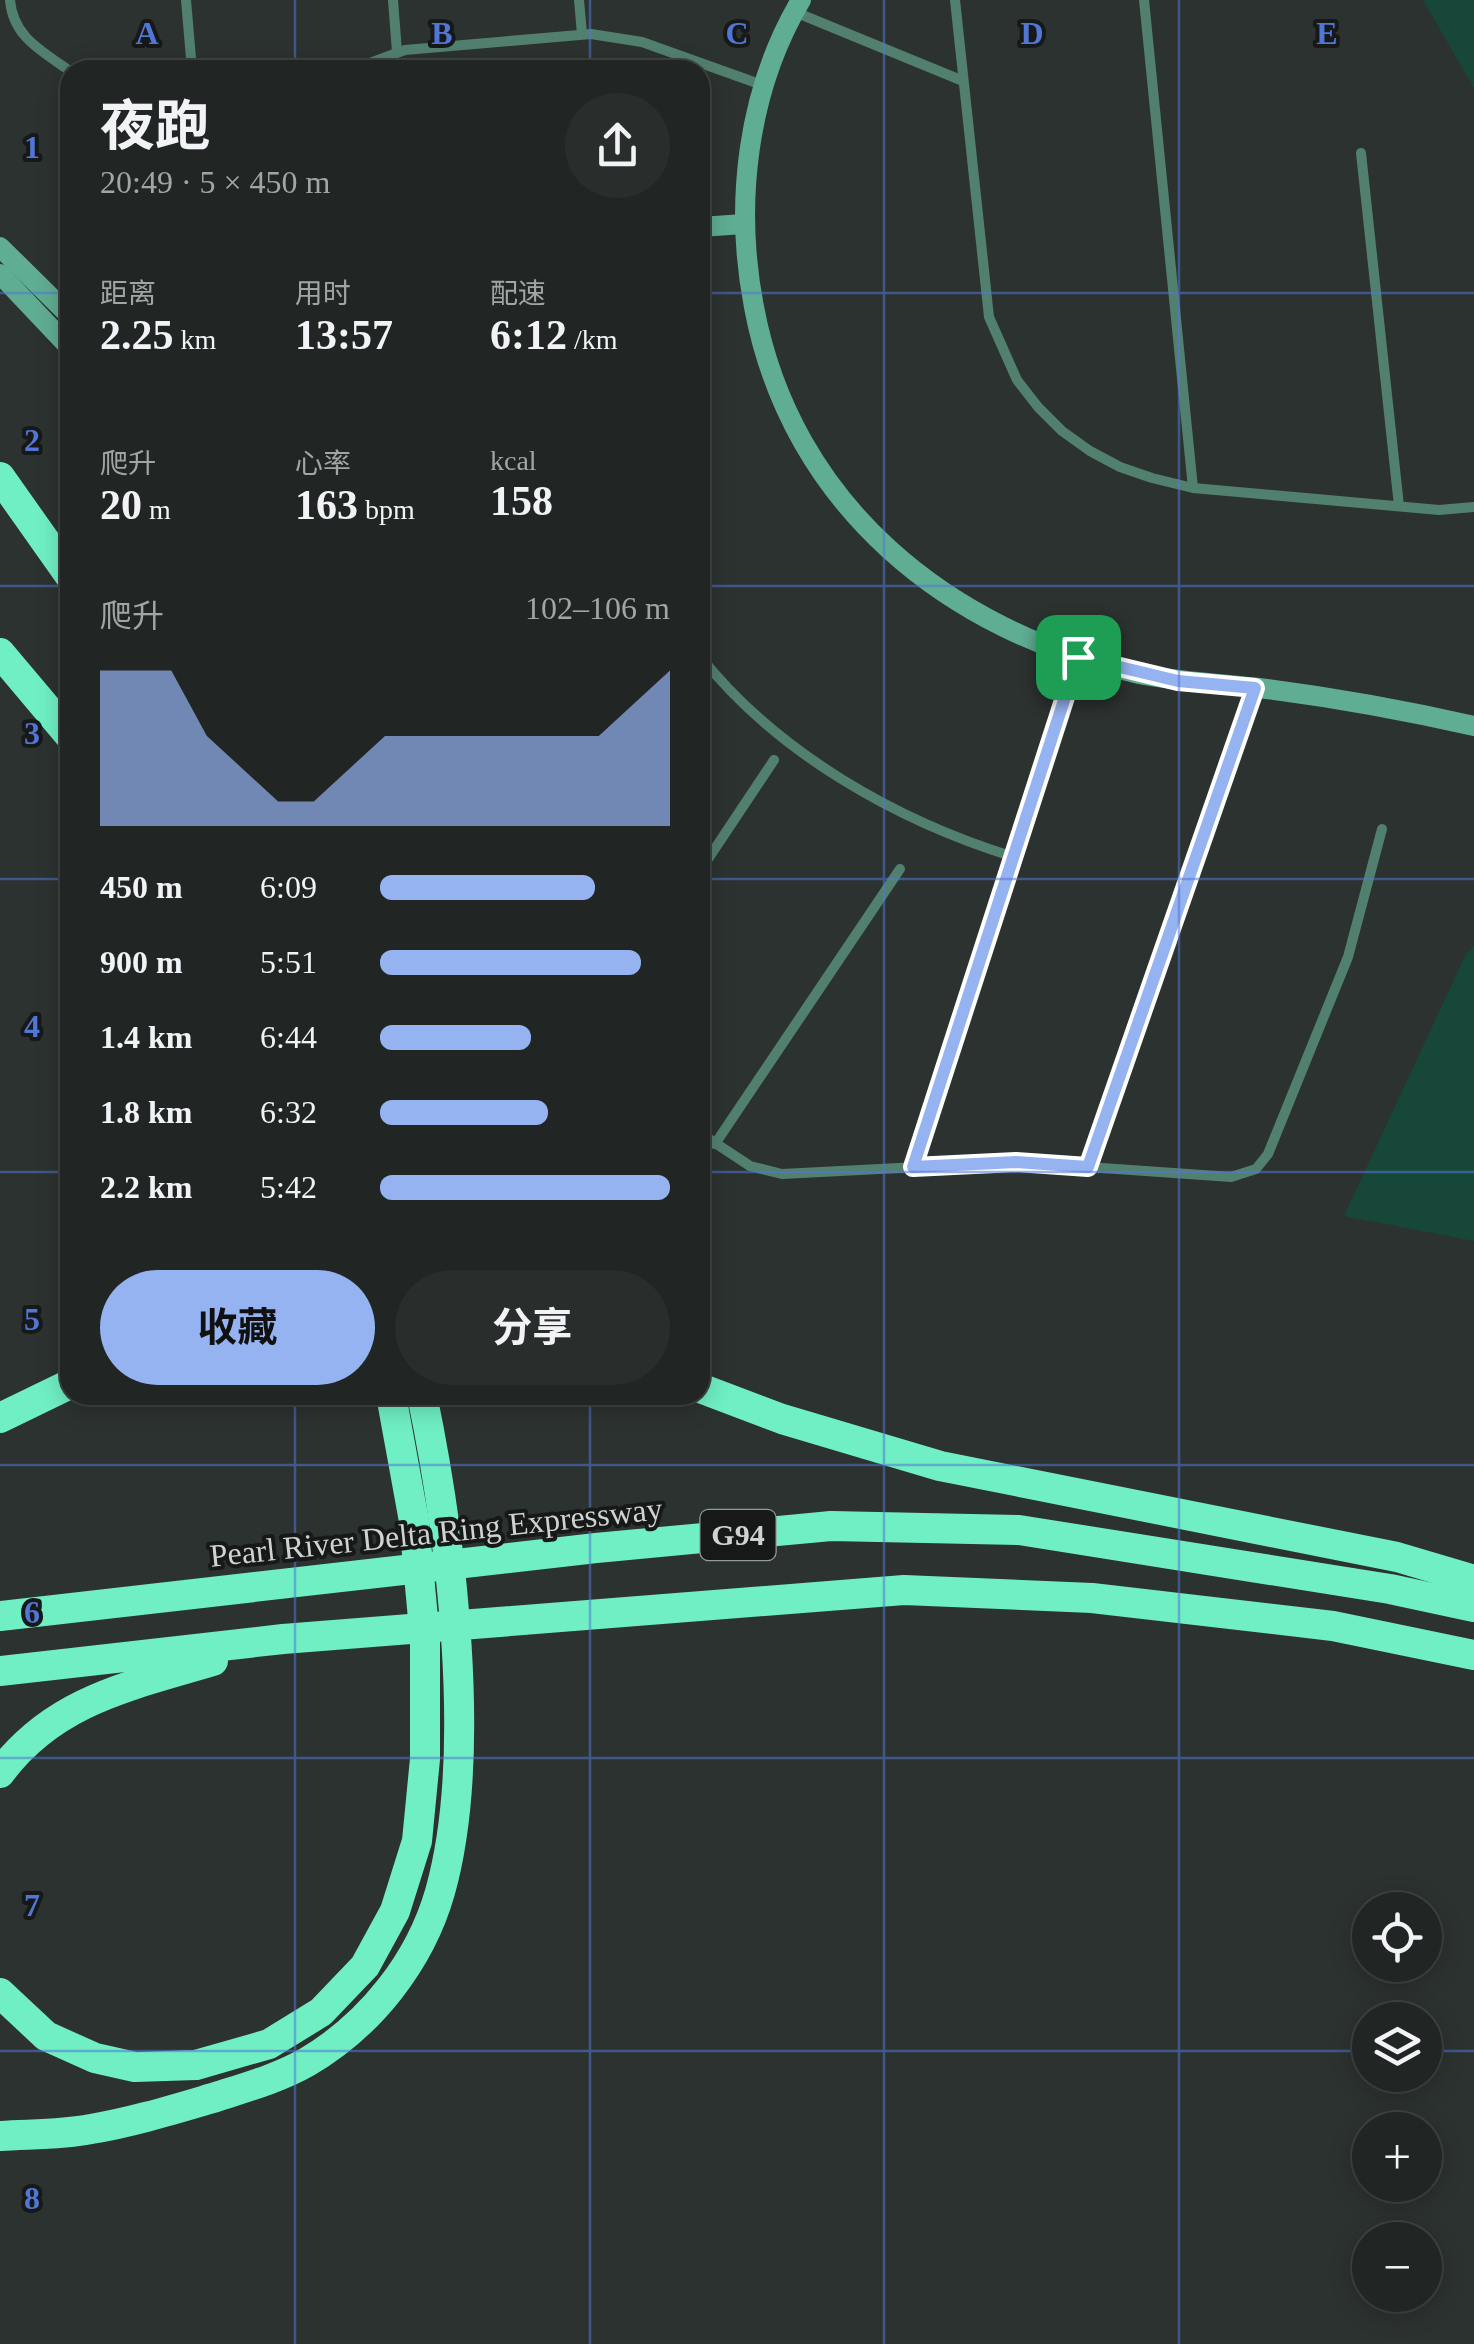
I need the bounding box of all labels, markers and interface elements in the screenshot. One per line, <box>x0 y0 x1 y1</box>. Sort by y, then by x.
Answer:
text: A <box>135 15 159 51</box>
text: B <box>431 15 453 51</box>
text: C <box>725 15 749 51</box>
text: D <box>1020 15 1044 51</box>
text: E <box>1316 15 1338 51</box>
button: share <box>565 93 670 198</box>
text: 夜跑 <box>100 96 210 157</box>
text: 1 <box>24 129 40 165</box>
text: 20:49 · 5 × 450 m <box>100 164 330 200</box>
text: 距离 <box>100 278 156 309</box>
text: 用时 <box>295 278 351 309</box>
text: 配速 <box>490 278 546 309</box>
text: 2.25 <box>100 312 174 358</box>
text: 13:57 <box>295 312 393 358</box>
text: 6:12 <box>490 312 567 358</box>
text: km <box>174 324 216 355</box>
text: /km <box>567 324 618 355</box>
text: 2 <box>24 422 40 458</box>
text: kcal <box>490 445 537 476</box>
text: 爬升 <box>100 448 156 479</box>
text: 心率 <box>295 448 351 479</box>
text: 158 <box>490 478 553 524</box>
text: 20 <box>100 482 142 528</box>
text: 163 <box>295 482 358 528</box>
text: m <box>142 494 171 525</box>
text: bpm <box>358 494 415 525</box>
text: 102–106 m <box>525 590 670 626</box>
text: 爬升 <box>100 598 164 634</box>
pin <box>1036 615 1121 700</box>
icon: arrive <box>1051 630 1106 685</box>
text: 3 <box>24 715 40 751</box>
text: 450 m <box>100 869 183 905</box>
text: 6:09 <box>260 869 317 905</box>
text: 900 m <box>100 944 183 980</box>
text: 5:51 <box>260 944 317 980</box>
text: 4 <box>24 1008 40 1044</box>
text: 1.4 km <box>100 1019 192 1055</box>
text: 6:44 <box>260 1019 317 1055</box>
text: 1.8 km <box>100 1094 192 1130</box>
text: 6:32 <box>260 1094 317 1130</box>
text: 2.2 km <box>100 1169 192 1205</box>
text: 5:42 <box>260 1169 317 1205</box>
button: 收藏 <box>100 1270 375 1385</box>
button: 分享 <box>395 1270 670 1385</box>
text: 5 <box>24 1301 40 1337</box>
street label: Pearl River Delta Ring Expressway <box>208 1490 664 1574</box>
road number: G94 <box>700 1510 776 1560</box>
text: 6 <box>24 1594 40 1630</box>
text: 7 <box>24 1887 40 1923</box>
map controls <box>1352 1892 1442 2312</box>
button: locate <box>1352 1892 1442 1982</box>
button: layers <box>1352 2002 1442 2092</box>
button: + <box>1352 2112 1442 2202</box>
text: 8 <box>24 2180 40 2216</box>
button: − <box>1352 2222 1442 2312</box>

